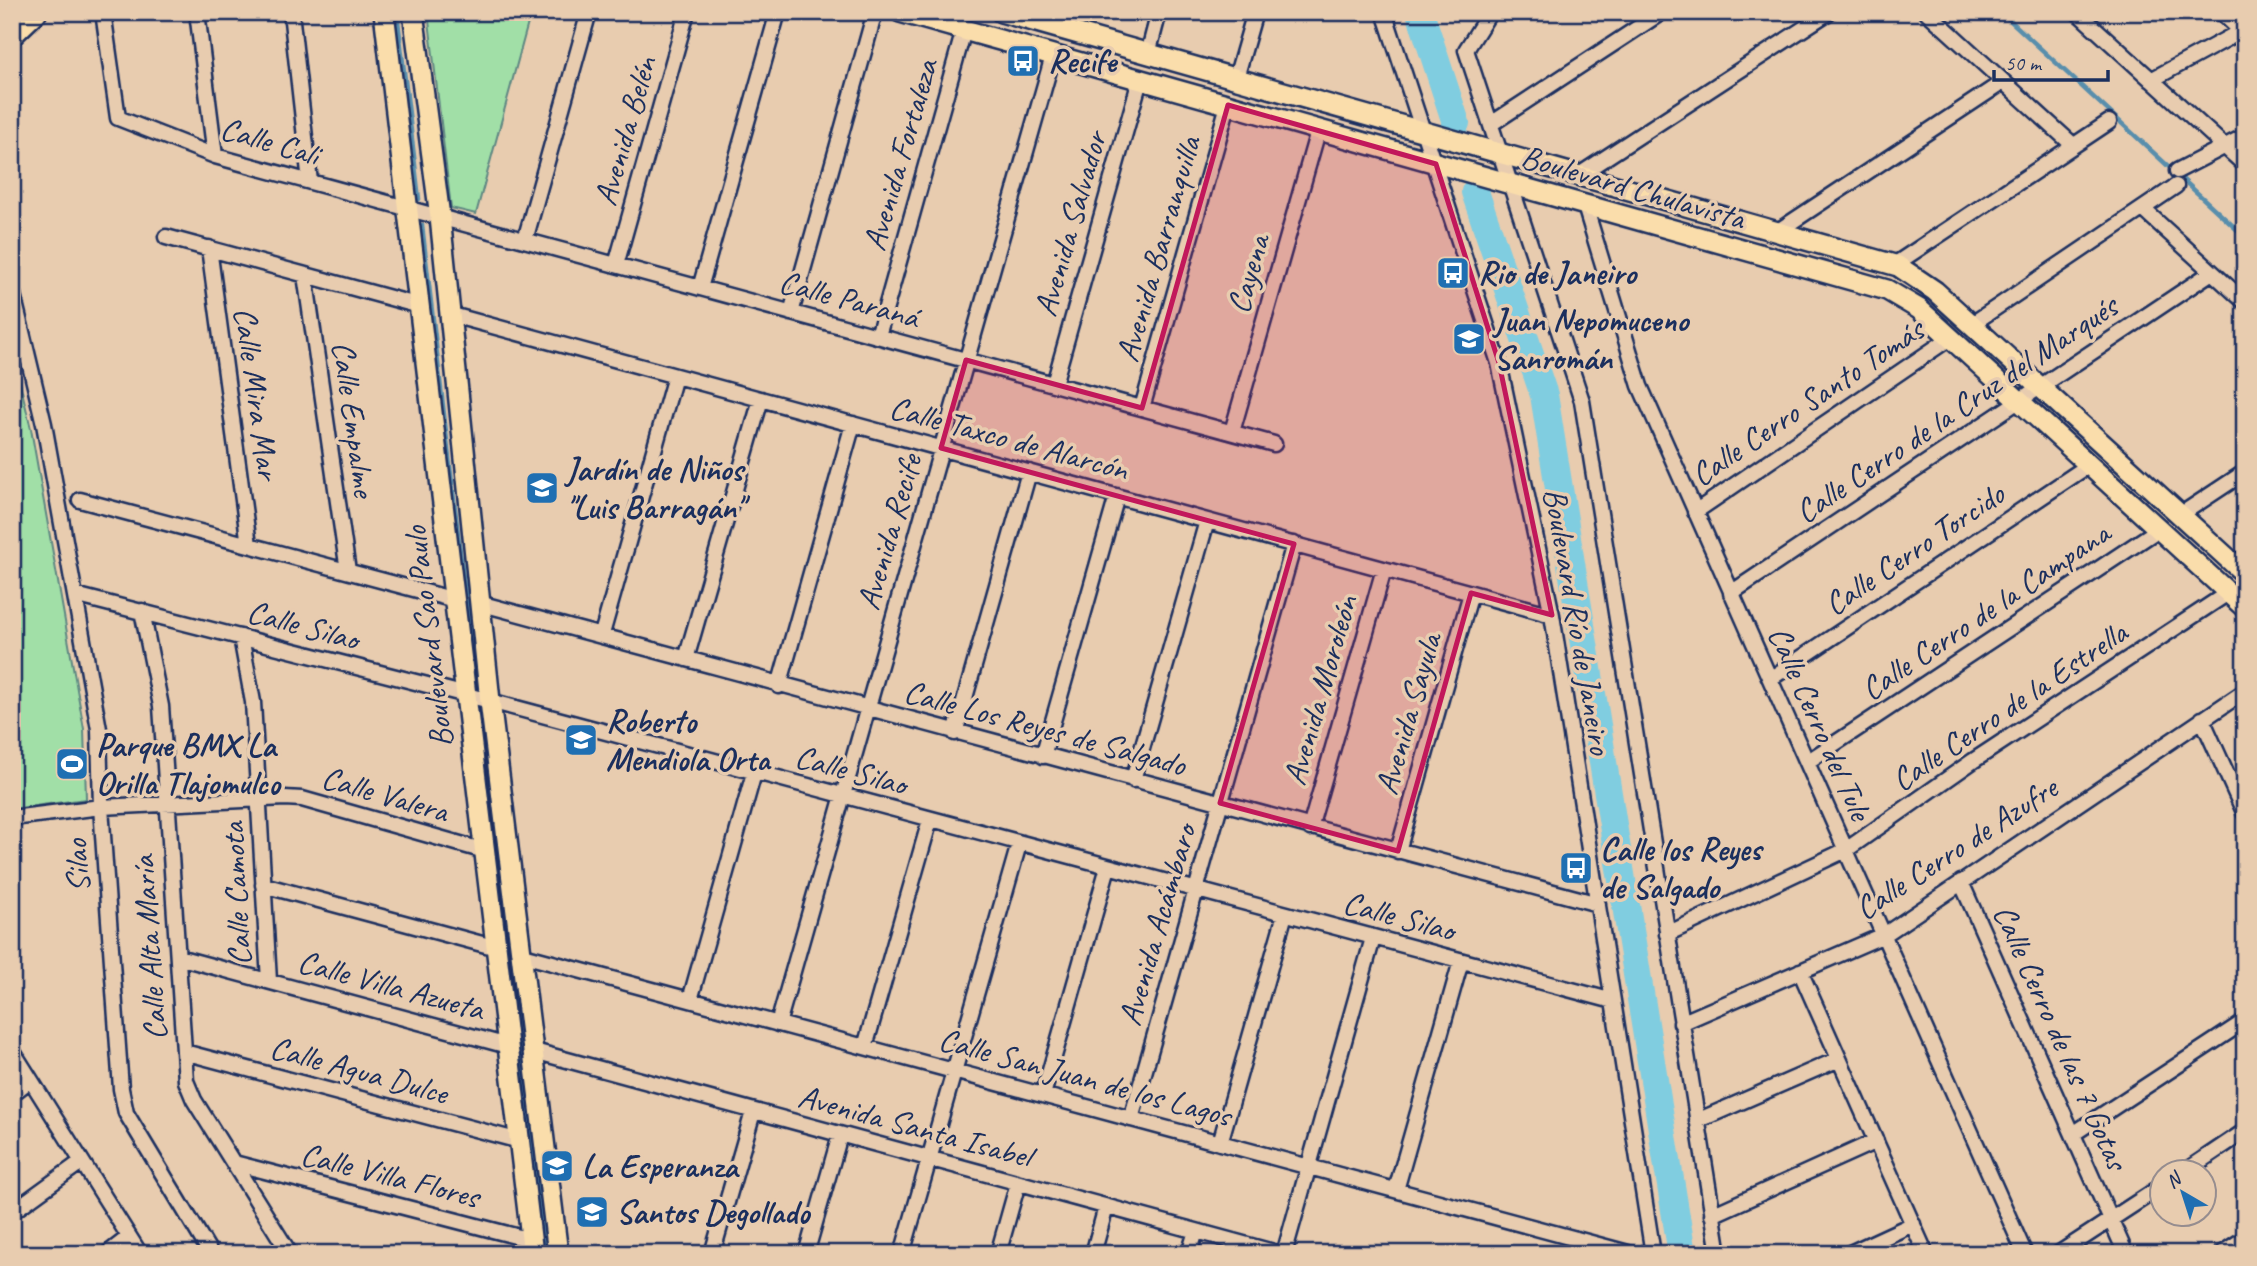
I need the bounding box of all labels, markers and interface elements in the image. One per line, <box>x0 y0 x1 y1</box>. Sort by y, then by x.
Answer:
scale bar <box>1994 38 2108 82</box>
place label: Recife <box>1048 40 1119 82</box>
bus stop icon: Recife <box>1004 42 1042 80</box>
text: 50 m <box>2005 50 2043 76</box>
street label: Avenida Belén <box>584 51 667 210</box>
street label: Avenida Fortaleza <box>853 52 948 255</box>
street label: Calle Cali <box>216 107 328 176</box>
street label: Avenida Salvador <box>1024 124 1117 321</box>
street label: Avenida Barranquilla <box>1106 130 1211 366</box>
street label: Boulevard Chulavista <box>1517 135 1751 239</box>
street label: Cayena <box>1217 228 1280 318</box>
place label: Rio de Janeiro <box>1478 252 1638 294</box>
bus stop icon: Rio de Janeiro <box>1434 254 1472 292</box>
street label: Calle Paraná <box>775 260 927 339</box>
street label: Calle Cerro de la Cruz del Marqués <box>1787 284 2127 533</box>
place label: Juan Nepomuceno Sanromán <box>1492 299 1690 379</box>
street label: Calle Mira Mar <box>224 304 290 485</box>
street label: Calle Cerro Santo Tomás <box>1683 307 1934 495</box>
school or university icon: Juan Nepomuceno Sanromán <box>1450 320 1488 358</box>
street label: Calle Empalme <box>322 339 386 502</box>
street label: Calle Taxco de Alarcón <box>885 386 1134 490</box>
street label: Avenida Recife <box>847 447 932 615</box>
place label: Jardín de Niños "Luis Barragán" <box>564 448 751 528</box>
school or university icon: Jardín de Niños "Luis Barragán" <box>523 469 561 507</box>
street label: Calle Cerro Torcido <box>1816 472 2014 625</box>
street label: Boulevard Río de Janeiro <box>1534 485 1622 759</box>
street label: Calle Cerro de la Campana <box>1853 511 2120 710</box>
street label: Boulevard Sao Paulo <box>393 523 462 750</box>
street label: Avenida Moroleón <box>1273 589 1367 790</box>
street label: Calle Silao <box>243 590 367 661</box>
street label: Calle Cerro de la Estrella <box>1883 611 2136 800</box>
street label: Calle Cerro del Tule <box>1758 619 1882 829</box>
street label: Avenida Sayula <box>1365 626 1452 799</box>
street label: Calle Los Reyes de Salgado <box>900 670 1192 786</box>
place label: Roberto Mendiola Orta <box>606 700 772 780</box>
school or university icon: Roberto Mendiola Orta <box>562 721 600 759</box>
place label: Parque BMX La Orilla Tlajomulco <box>96 724 282 804</box>
street label: Calle Silao <box>791 735 915 806</box>
sports icon: Parque BMX La Orilla Tlajomulco <box>53 745 91 783</box>
street label: Calle Valera <box>317 756 455 833</box>
street label: Calle Cerro de Azufre <box>1847 766 2067 929</box>
street label: Avenida Acámbaro <box>1108 816 1207 1030</box>
street label: Calle Camota <box>211 819 261 967</box>
place label: Calle los Reyes de Salgado <box>1600 828 1764 908</box>
street label: Silao <box>54 837 100 894</box>
bus stop icon: Calle los Reyes de Salgado <box>1557 849 1595 887</box>
street label: Calle Alta María <box>121 852 176 1042</box>
street label: Calle Silao <box>1339 881 1463 952</box>
street label: Calle Cerro de las 7 Gotas <box>1984 898 2139 1179</box>
street label: Calle Villa Azueta <box>293 940 491 1031</box>
street label: Calle San Juan de los Lagos <box>934 1018 1238 1137</box>
street label: Calle Agua Dulce <box>266 1026 454 1114</box>
street label: Avenida Santa Isabel <box>794 1075 1041 1179</box>
street label: Calle Villa Flores <box>297 1133 486 1218</box>
place label: La Esperanza <box>582 1145 740 1187</box>
school or university icon: La Esperanza <box>538 1147 576 1185</box>
north arrow <box>2148 1158 2218 1228</box>
text: N <box>2161 1166 2188 1194</box>
place label: Santos Degollado <box>616 1191 811 1233</box>
school or university icon: Santos Degollado <box>573 1193 611 1231</box>

